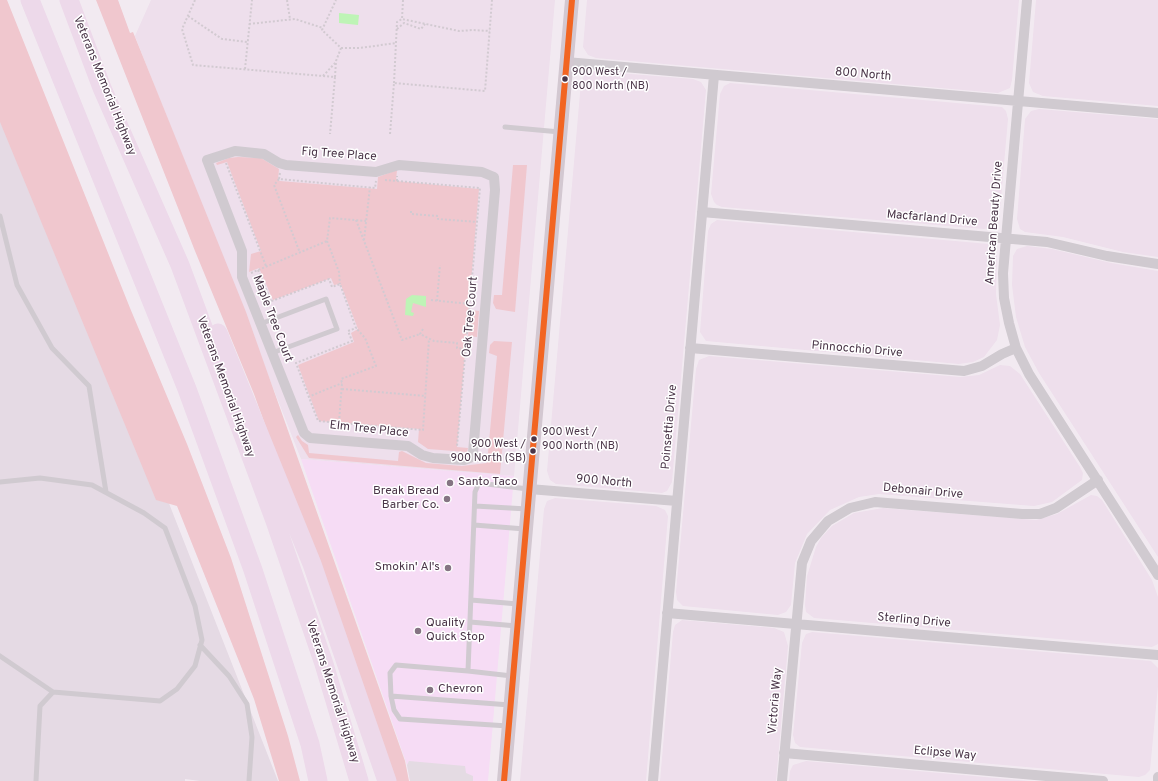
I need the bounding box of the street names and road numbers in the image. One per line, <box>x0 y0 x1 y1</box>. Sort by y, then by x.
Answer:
street label: Veterans Memorial Highway <box>69 14 139 158</box>
street label: 800 North <box>834 65 892 85</box>
street label: Fig Tree Place <box>301 145 377 165</box>
street label: American Beauty Drive <box>983 161 1007 285</box>
street label: Macfarland Drive <box>886 208 978 230</box>
street label: Maple Tree Court <box>249 273 295 365</box>
street label: Oak Tree Court <box>460 276 482 358</box>
street label: Veterans Memorial Highway <box>193 314 257 460</box>
street label: Pinnocchio Drive <box>811 339 903 361</box>
street label: Poinsettia Drive <box>659 384 681 470</box>
street label: Elm Tree Place <box>329 419 409 441</box>
street label: 900 North <box>575 472 633 492</box>
street label: Debonair Drive <box>882 481 964 503</box>
street label: Sterling Drive <box>877 611 951 631</box>
street label: Veterans Memorial Highway <box>302 619 362 765</box>
street label: Victoria Way <box>766 667 786 735</box>
street label: Eclipse Way <box>913 744 977 764</box>

